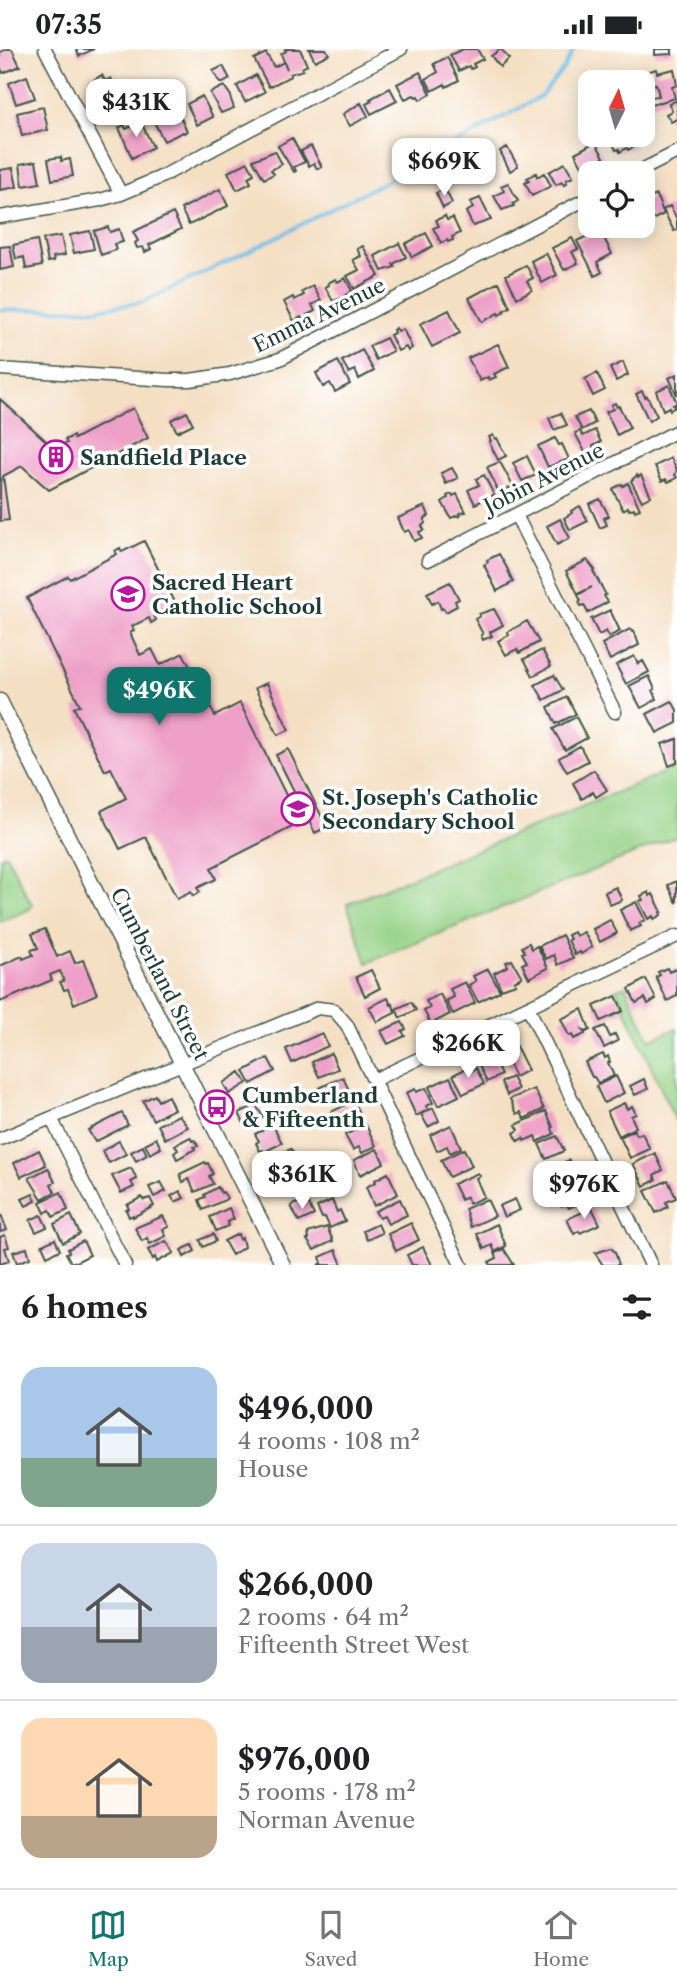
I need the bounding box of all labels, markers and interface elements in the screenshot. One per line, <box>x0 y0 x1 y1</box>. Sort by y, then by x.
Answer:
text: 07:35 <box>35 9 102 41</box>
north arrow <box>578 70 654 147</box>
map controls <box>578 70 655 238</box>
pin: $431K <box>87 80 185 139</box>
text: $431K <box>102 88 170 116</box>
pin: $669K <box>395 139 493 198</box>
text: $669K <box>408 147 480 175</box>
button: locate <box>578 161 655 238</box>
street label: Emma Avenue <box>249 272 389 358</box>
street label: Jobin Avenue <box>477 437 608 520</box>
building icon: Sandfield Place <box>37 438 75 476</box>
place label: Sandfield Place <box>80 445 247 470</box>
place label: Sacred Heart Catholic School <box>152 570 322 619</box>
school or university icon: Sacred Heart Catholic School <box>109 575 147 613</box>
pin: $496K <box>110 667 208 727</box>
text: $496K <box>123 676 195 704</box>
place label: St. Joseph's Catholic Secondary School <box>322 785 538 834</box>
school or university icon: St. Joseph's Catholic Secondary School <box>279 790 317 828</box>
street label: Cumberland Street <box>106 884 215 1065</box>
pin: $266K <box>419 1021 517 1080</box>
text: $266K <box>432 1029 504 1057</box>
place label: Cumberland & Fifteenth <box>242 1083 378 1132</box>
bus stop icon: Cumberland & Fifteenth <box>198 1088 236 1126</box>
pin: $361K <box>253 1151 351 1211</box>
text: $361K <box>268 1160 336 1188</box>
pin: $976K <box>535 1161 633 1221</box>
text: $976K <box>549 1170 619 1198</box>
icon: filters <box>618 1288 656 1326</box>
text: 6 homes <box>21 1289 148 1326</box>
text: $496,000 <box>238 1390 374 1427</box>
icon: home <box>77 1395 161 1479</box>
text: 4 rooms · 108 m² <box>238 1427 420 1455</box>
text: House <box>238 1455 308 1483</box>
text: $266,000 <box>238 1566 374 1603</box>
icon: home <box>77 1571 161 1655</box>
text: 2 rooms · 64 m² <box>238 1603 409 1631</box>
text: Fifteenth Street West <box>238 1631 469 1659</box>
text: $976,000 <box>238 1741 371 1778</box>
icon: home <box>77 1746 161 1830</box>
text: 5 rooms · 178 m² <box>238 1778 416 1806</box>
text: Norman Avenue <box>238 1806 415 1834</box>
tab: Map <box>88 1906 129 1971</box>
tab: Saved <box>305 1906 357 1971</box>
tab: Home <box>533 1906 589 1971</box>

